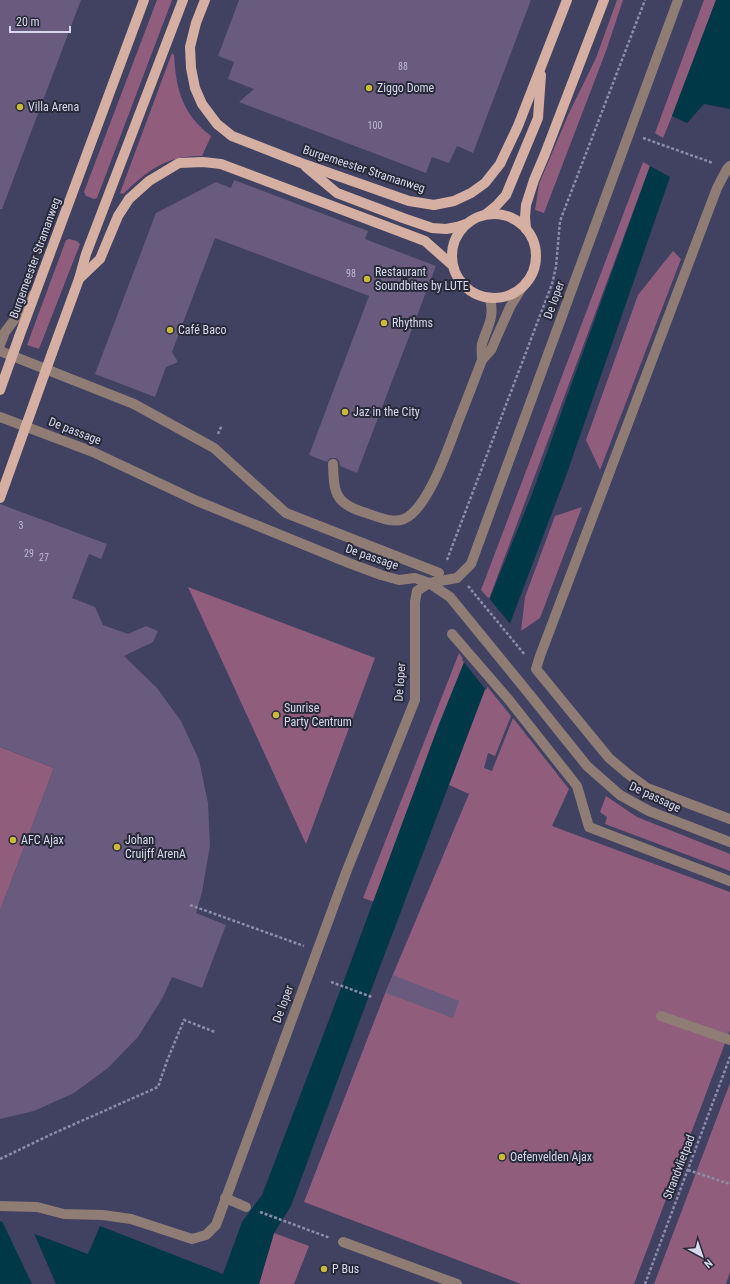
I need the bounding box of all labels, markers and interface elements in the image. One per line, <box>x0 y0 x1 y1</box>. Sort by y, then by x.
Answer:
scale bar <box>10 8 70 34</box>
text: 20 m <box>16 15 40 29</box>
house number: 88 <box>398 61 408 72</box>
place label: Ziggo Dome <box>377 81 435 95</box>
marker: Ziggo Dome <box>364 83 374 93</box>
place label: Villa Arena <box>28 100 79 114</box>
marker: Villa Arena <box>15 102 25 112</box>
house number: 100 <box>368 120 382 131</box>
street label: Burgemeester Stramanweg <box>301 143 427 195</box>
street label: Burgemeester Stramanweg <box>7 196 63 320</box>
place label: Restaurant Soundbites by LUTE <box>375 265 469 293</box>
house number: 98 <box>346 268 356 279</box>
marker: Restaurant Soundbites by LUTE <box>362 274 372 284</box>
street label: De loper <box>541 279 567 321</box>
place label: Rhythms <box>392 316 433 330</box>
marker: Rhythms <box>379 318 389 328</box>
place label: Café Baco <box>178 323 226 337</box>
marker: Café Baco <box>165 325 175 335</box>
place label: Jaz in the City <box>353 405 420 419</box>
marker: Jaz in the City <box>340 407 350 417</box>
street label: De passage <box>47 415 104 448</box>
house number: 3 <box>19 520 24 531</box>
street label: De passage <box>344 541 401 573</box>
house number: 29 <box>24 548 34 559</box>
house number: 27 <box>39 552 49 563</box>
street label: De loper <box>392 662 408 702</box>
place label: Sunrise Party Centrum <box>284 701 352 729</box>
marker: Sunrise Party Centrum <box>271 710 281 720</box>
street label: De passage <box>627 779 683 815</box>
place label: AFC Ajax <box>21 833 64 847</box>
place label: Johan Cruijff ArenA <box>125 833 186 861</box>
marker: AFC Ajax <box>8 835 18 845</box>
marker: Johan Cruijff ArenA <box>112 842 122 852</box>
street label: De loper <box>270 983 296 1025</box>
street label: Strandvlietpad <box>660 1133 698 1201</box>
place label: Oefenvelden Ajax <box>510 1150 592 1164</box>
marker: Oefenvelden Ajax <box>497 1152 507 1162</box>
north arrow <box>682 1236 722 1276</box>
text: N <box>701 1256 715 1271</box>
place label: P Bus <box>332 1262 359 1276</box>
marker: P Bus <box>319 1264 329 1274</box>

